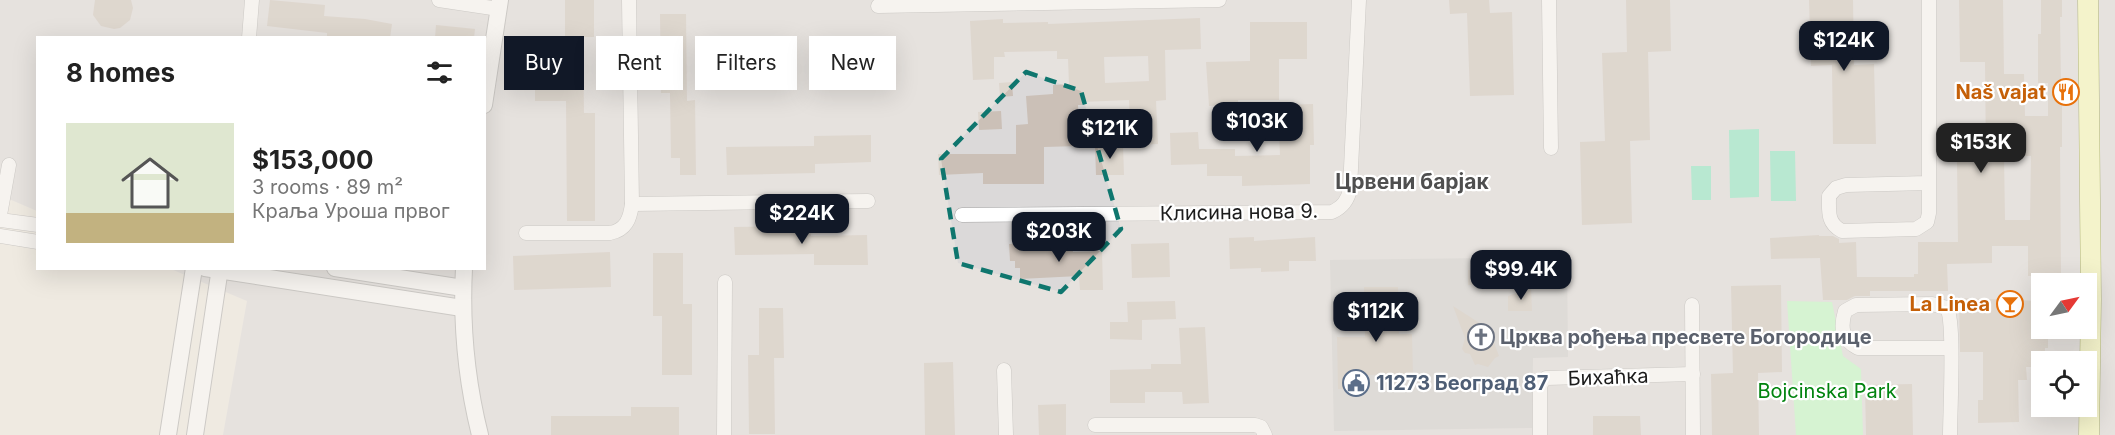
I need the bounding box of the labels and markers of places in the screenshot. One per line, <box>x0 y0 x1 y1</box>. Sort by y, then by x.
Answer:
pin: $124K <box>1802 21 1886 72</box>
restaurant icon: Naš vajat <box>2051 77 2081 107</box>
place label: Naš vajat <box>1955 80 2046 104</box>
pin: $103K <box>1215 102 1299 153</box>
pin: $121K <box>1068 109 1152 160</box>
pin: $153K <box>1939 123 2023 174</box>
pin: $224K <box>760 194 844 245</box>
pin: $203K <box>1017 212 1101 263</box>
pin: $99.4K <box>1472 250 1570 301</box>
bar icon: La Linea <box>1995 289 2025 319</box>
pin: $112K <box>1334 292 1418 343</box>
place label: La Linea <box>1909 292 1990 316</box>
church icon: Црква рођења пресвете Богородице <box>1466 322 1496 352</box>
place label: Црква рођења пресвете Богородице <box>1500 325 1872 349</box>
public building icon: 11273 Београд 87 <box>1341 368 1371 398</box>
place label: 11273 Београд 87 <box>1376 371 1548 395</box>

